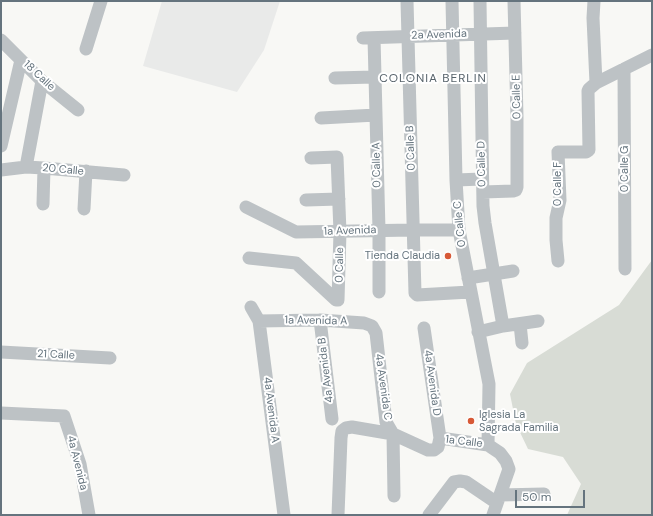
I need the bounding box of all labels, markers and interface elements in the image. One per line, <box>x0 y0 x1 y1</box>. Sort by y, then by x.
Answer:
street label: 2a Avenida <box>411 27 467 43</box>
street label: 18 Calle <box>21 58 57 94</box>
district label: COLONIA BERLIN <box>379 72 487 86</box>
street label: 0 Calle E <box>510 75 524 119</box>
street label: 0 Calle B <box>404 125 418 171</box>
street label: 0 Calle D <box>475 141 489 187</box>
street label: 0 Calle A <box>370 142 384 188</box>
street label: 0 Calle G <box>618 146 632 192</box>
street label: 20 Calle <box>42 162 84 178</box>
street label: 0 Calle F <box>551 162 565 206</box>
street label: 0 Calle C <box>451 200 469 248</box>
street label: 1a Avenida <box>323 223 377 239</box>
street label: 0 Calle <box>333 247 347 283</box>
place label: Tienda Claudia <box>365 249 440 263</box>
marker: Tienda Claudia <box>443 251 453 261</box>
street label: 1a Avenida A <box>284 314 348 328</box>
street label: 4a Avenida B <box>315 337 337 403</box>
street label: 21 Calle <box>37 347 75 363</box>
street label: 4a Avenida D <box>421 349 443 417</box>
street label: 4a Avenida C <box>372 353 394 421</box>
street label: 4a Avenida A <box>260 376 282 444</box>
place label: Iglesia La Sagrada Familia <box>479 408 558 434</box>
marker: Iglesia La Sagrada Familia <box>466 416 476 426</box>
street label: 1a Calle <box>445 433 483 451</box>
street label: 4a Avenida <box>64 434 90 492</box>
scale bar <box>517 482 587 508</box>
text: 50 m <box>522 489 551 505</box>

